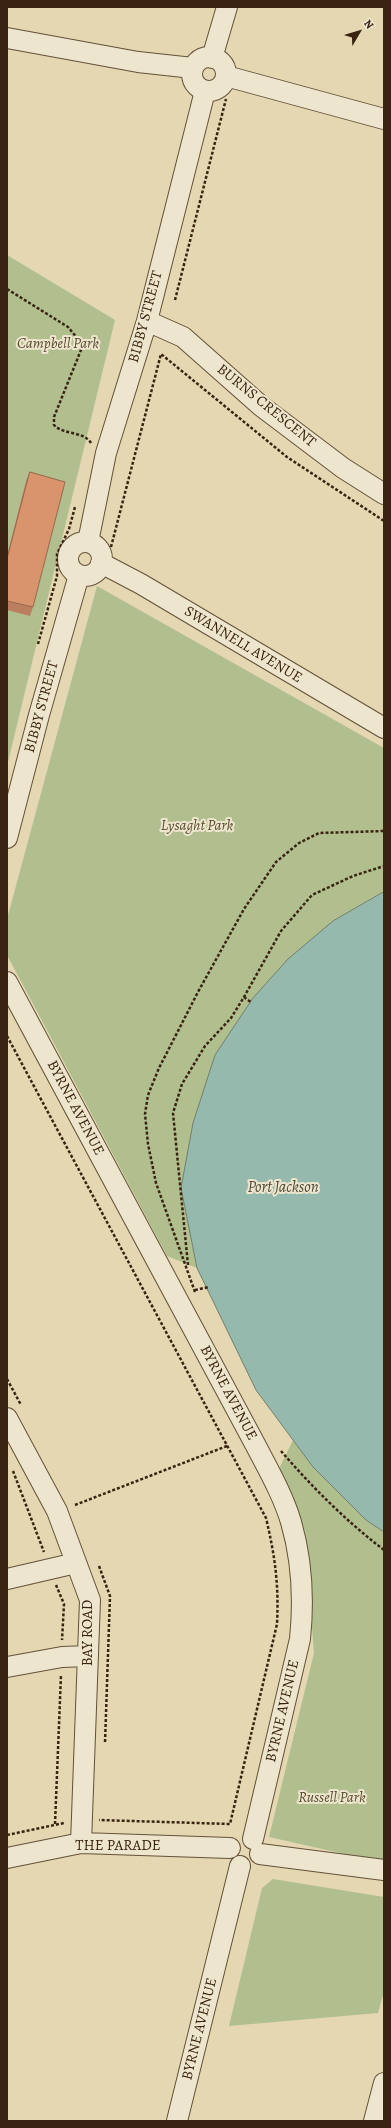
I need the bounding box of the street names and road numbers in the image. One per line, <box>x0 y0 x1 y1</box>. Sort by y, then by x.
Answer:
street label: BIBBY STREET <box>125 269 167 365</box>
street label: BURNS CRESCENT <box>213 361 319 451</box>
street label: SWANNELL AVENUE <box>181 603 305 687</box>
street label: BIBBY STREET <box>21 659 63 755</box>
street label: BYRNE AVENUE <box>42 1057 108 1159</box>
street label: BYRNE AVENUE <box>195 1342 261 1444</box>
street label: BAY ROAD <box>79 1600 97 1666</box>
street label: BYRNE AVENUE <box>262 1658 304 1764</box>
street label: THE PARADE <box>75 1837 161 1855</box>
street label: BYRNE AVENUE <box>179 1976 221 2082</box>

